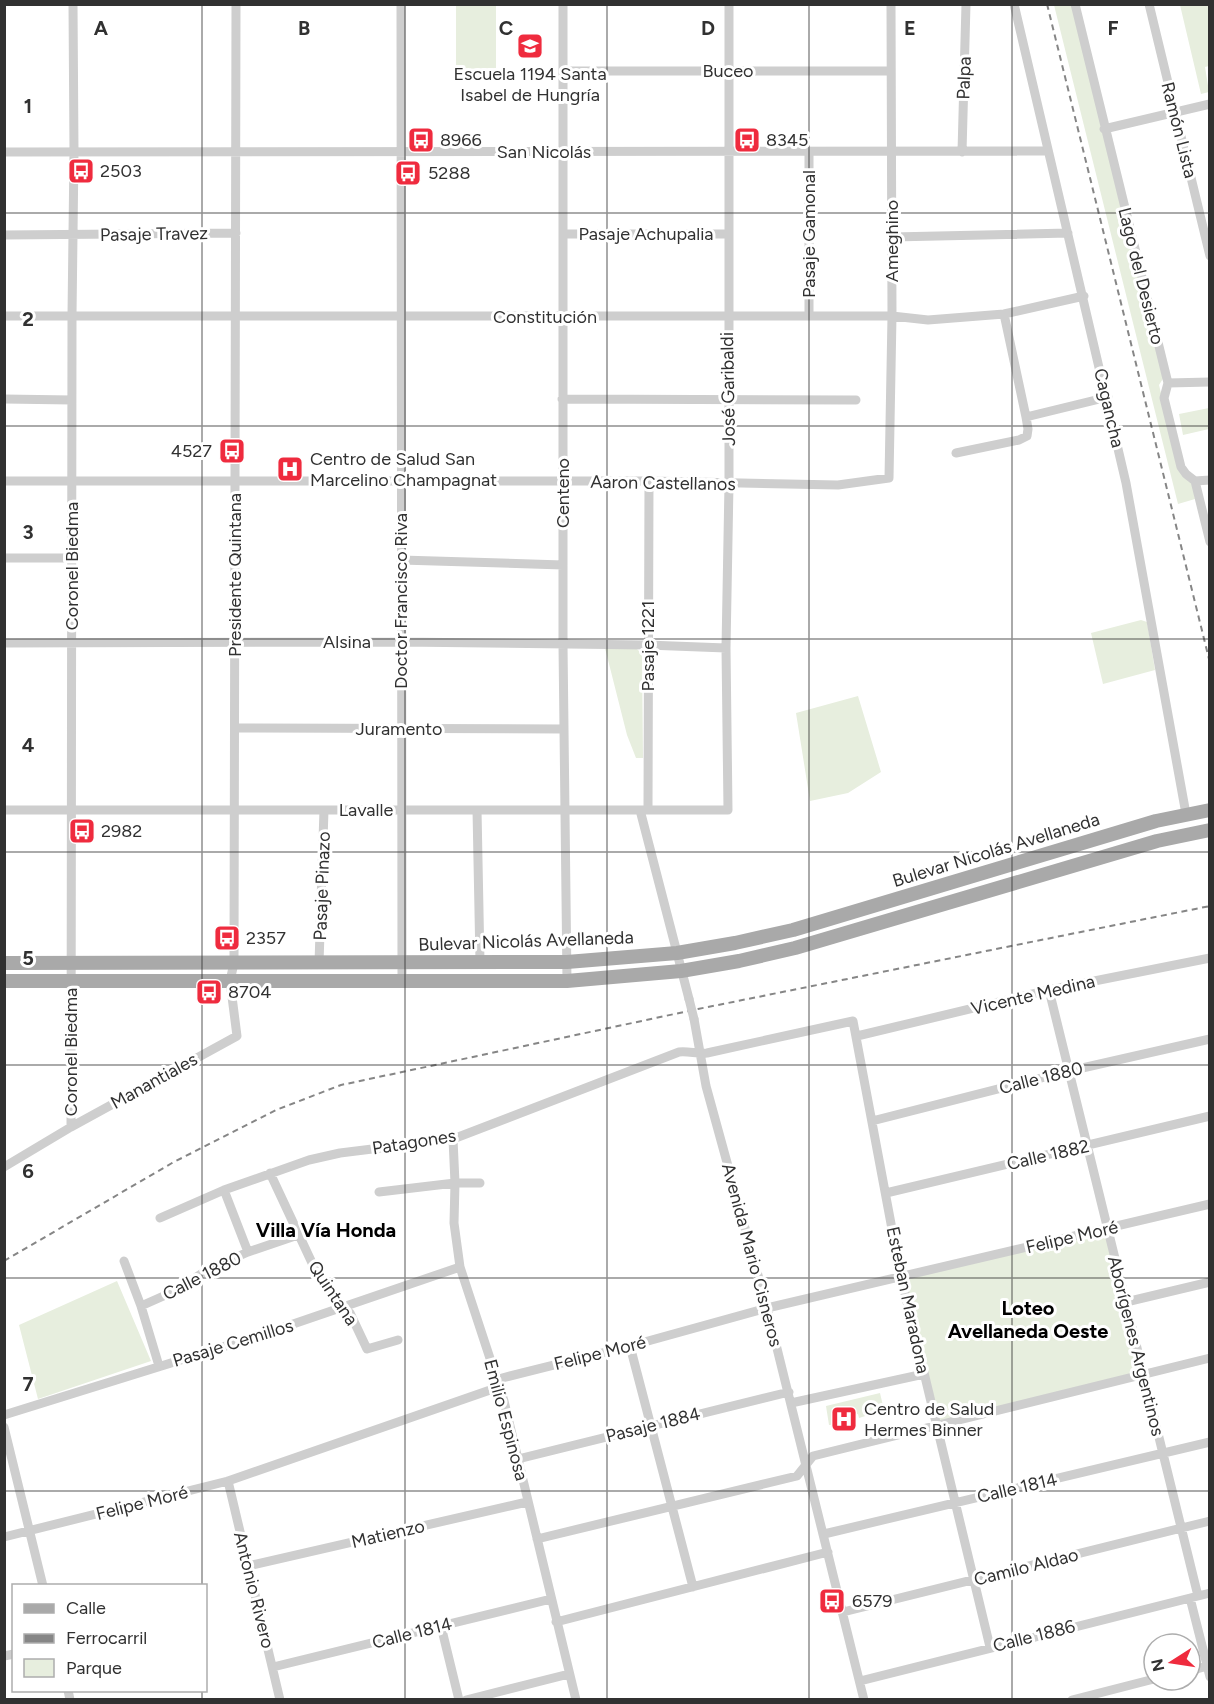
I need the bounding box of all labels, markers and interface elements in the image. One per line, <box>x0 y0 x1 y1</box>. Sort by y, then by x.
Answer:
text: A <box>94 16 109 40</box>
text: B <box>298 16 310 40</box>
text: C <box>499 16 513 40</box>
text: D <box>701 16 715 40</box>
text: E <box>904 16 916 40</box>
text: F <box>1107 16 1119 40</box>
school or university icon: Escuela 1194 Santa Isabel de Hungría <box>515 31 545 61</box>
street label: Palpa <box>952 56 976 100</box>
street label: Buceo <box>702 60 754 82</box>
place label: Escuela 1194 Santa Isabel de Hungría <box>453 63 607 106</box>
street label: Ramón Lista <box>1156 80 1202 180</box>
text: 1 <box>24 94 32 118</box>
bus stop icon: 8966 <box>406 125 436 155</box>
bus stop icon: 8345 <box>732 125 762 155</box>
place label: 8966 <box>440 129 482 151</box>
place label: 8345 <box>766 129 808 151</box>
street label: San Nicolás <box>497 141 591 163</box>
bus stop icon: 2503 <box>66 156 96 186</box>
bus stop icon: 5288 <box>393 158 423 188</box>
place label: 2503 <box>100 160 142 182</box>
place label: 5288 <box>428 162 471 184</box>
street label: Pasaje Gamonal <box>798 170 820 298</box>
street label: Ameghino <box>881 200 903 282</box>
street label: Lago del Desierto <box>1113 205 1169 347</box>
street label: Pasaje Travez <box>100 222 208 246</box>
street label: Pasaje Achupalia <box>578 223 714 245</box>
street label: Constitución <box>493 306 597 328</box>
text: 2 <box>22 307 34 331</box>
street label: José Garibaldi <box>716 332 740 446</box>
street label: Cagancha <box>1089 366 1129 450</box>
bus stop icon: 4527 <box>217 436 247 466</box>
place label: 4527 <box>171 440 212 462</box>
place label: Centro de Salud San Marcelino Champagnat <box>310 448 497 491</box>
hospital icon: Centro de Salud San Marcelino Champagnat <box>275 454 305 484</box>
street label: Centeno <box>552 458 574 528</box>
street label: Aaron Castellanos <box>590 471 736 495</box>
street label: Presidente Quintana <box>224 493 246 657</box>
street label: Coronel Biedma <box>61 502 83 630</box>
street label: Doctor Francisco Riva <box>390 513 412 689</box>
text: 3 <box>22 520 34 544</box>
street label: Pasaje 1221 <box>637 600 659 692</box>
street label: Alsina <box>323 631 371 653</box>
street label: Juramento <box>356 718 442 740</box>
text: 4 <box>22 733 35 757</box>
street label: Lavalle <box>339 799 393 821</box>
street label: Bulevar Nicolás Avellaneda <box>890 808 1102 892</box>
bus stop icon: 2982 <box>67 816 97 846</box>
place label: 2982 <box>101 820 142 842</box>
street label: Pasaje Pinazo <box>309 831 335 941</box>
bus stop icon: 2357 <box>212 923 242 953</box>
street label: Bulevar Nicolás Avellaneda <box>418 926 634 956</box>
place label: 2357 <box>246 927 286 949</box>
text: 5 <box>22 946 34 970</box>
street label: Vicente Medina <box>969 970 1097 1020</box>
bus stop icon: 8704 <box>194 977 224 1007</box>
place label: 8704 <box>228 981 271 1003</box>
street label: Coronel Biedma <box>60 988 82 1116</box>
street label: Manantiales <box>107 1048 201 1114</box>
street label: Calle 1880 <box>997 1057 1085 1099</box>
street label: Patagones <box>370 1125 458 1159</box>
street label: Calle 1882 <box>1005 1135 1091 1175</box>
text: 6 <box>22 1159 34 1183</box>
street label: Avenida Mario Cisneros <box>717 1161 787 1349</box>
street label: Felipe Moré <box>1024 1216 1120 1258</box>
district label: Villa Vía Honda <box>256 1218 396 1242</box>
street label: Esteban Maradona <box>882 1224 934 1376</box>
street label: Calle 1880 <box>159 1247 245 1305</box>
street label: Aborígenes Argentinos <box>1103 1254 1169 1438</box>
street label: Quintana <box>303 1256 363 1330</box>
district label: Loteo Avellaneda Oeste <box>948 1296 1108 1343</box>
street label: Pasaje Cemillos <box>170 1314 296 1372</box>
street label: Felipe Moré <box>552 1331 648 1375</box>
street label: Emilio Espinosa <box>479 1357 533 1483</box>
text: 7 <box>22 1372 34 1396</box>
place label: Centro de Salud Hermes Binner <box>864 1398 994 1441</box>
street label: Pasaje 1884 <box>603 1403 703 1447</box>
hospital icon: Centro de Salud Hermes Binner <box>829 1404 859 1434</box>
street label: Calle 1814 <box>975 1468 1059 1508</box>
street label: Felipe Moré <box>94 1481 190 1525</box>
street label: Matienzo <box>349 1515 427 1553</box>
street label: Antonio Rivero <box>229 1529 279 1651</box>
street label: Camilo Aldao <box>972 1543 1080 1591</box>
legend <box>12 1584 207 1692</box>
bus stop icon: 6579 <box>817 1586 847 1616</box>
place label: 6579 <box>852 1590 892 1612</box>
text: Calle <box>66 1597 106 1619</box>
street label: Calle 1814 <box>370 1612 454 1654</box>
street label: Calle 1886 <box>991 1615 1077 1657</box>
text: Ferrocarril <box>66 1627 147 1649</box>
north arrow <box>1142 1632 1202 1692</box>
text: Parque <box>66 1657 122 1679</box>
text: N <box>1147 1657 1168 1673</box>

